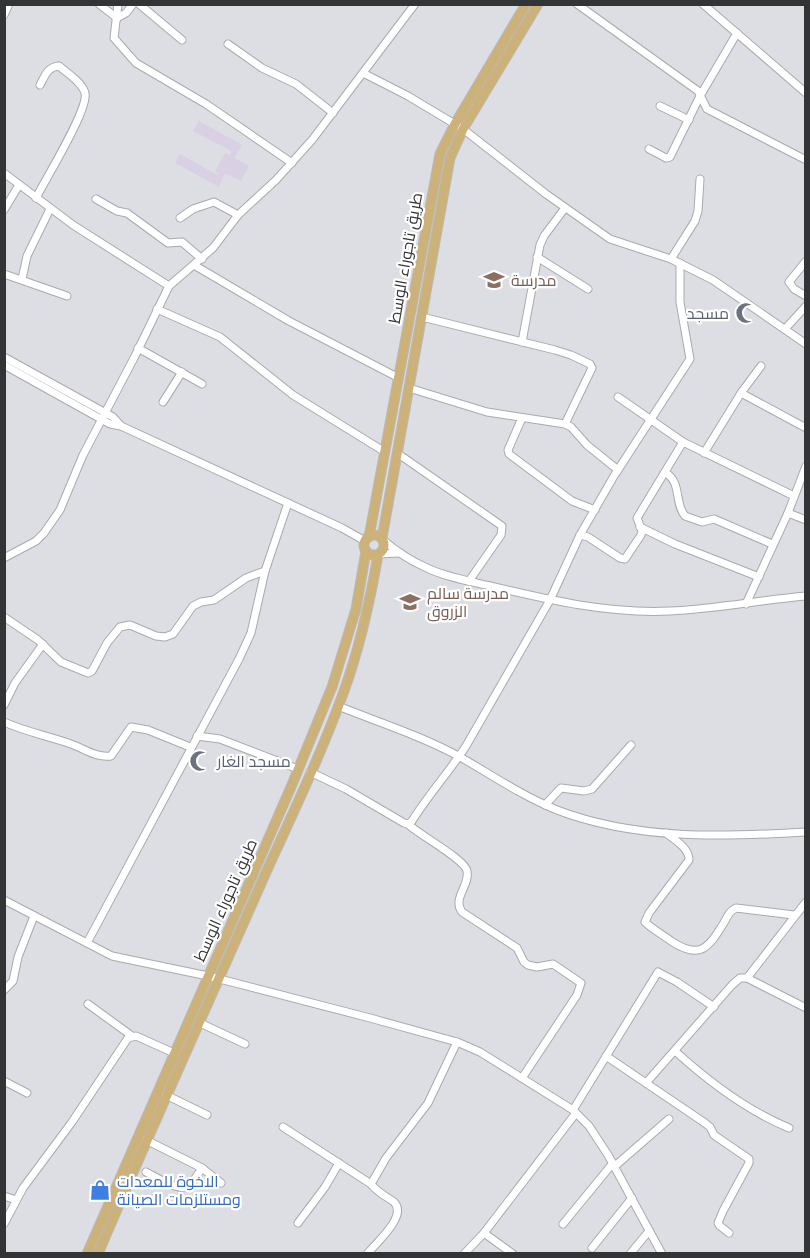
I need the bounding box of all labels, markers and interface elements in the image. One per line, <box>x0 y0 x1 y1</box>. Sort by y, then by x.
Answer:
street label: طريق تاجوراء الوسط <box>384 191 427 325</box>
school or university icon: مدرسة <box>482 268 506 292</box>
place label: مدرسة <box>511 270 557 290</box>
mosque icon: مسجد <box>734 301 758 325</box>
place label: مسجد <box>687 303 729 323</box>
place label: مدرسة سالم الزروق <box>427 583 509 622</box>
school or university icon: مدرسة سالم الزروق <box>398 590 422 614</box>
mosque icon: مسجد الغار <box>188 749 212 773</box>
place label: مسجد الغار <box>216 751 291 771</box>
street label: طريق تاجوراء الوسط <box>189 836 262 965</box>
place label: الاخوة للمعدات ومستلزمات الصيانة <box>117 1171 241 1209</box>
shop icon: الاخوة للمعدات ومستلزمات الصيانة <box>88 1178 112 1202</box>

